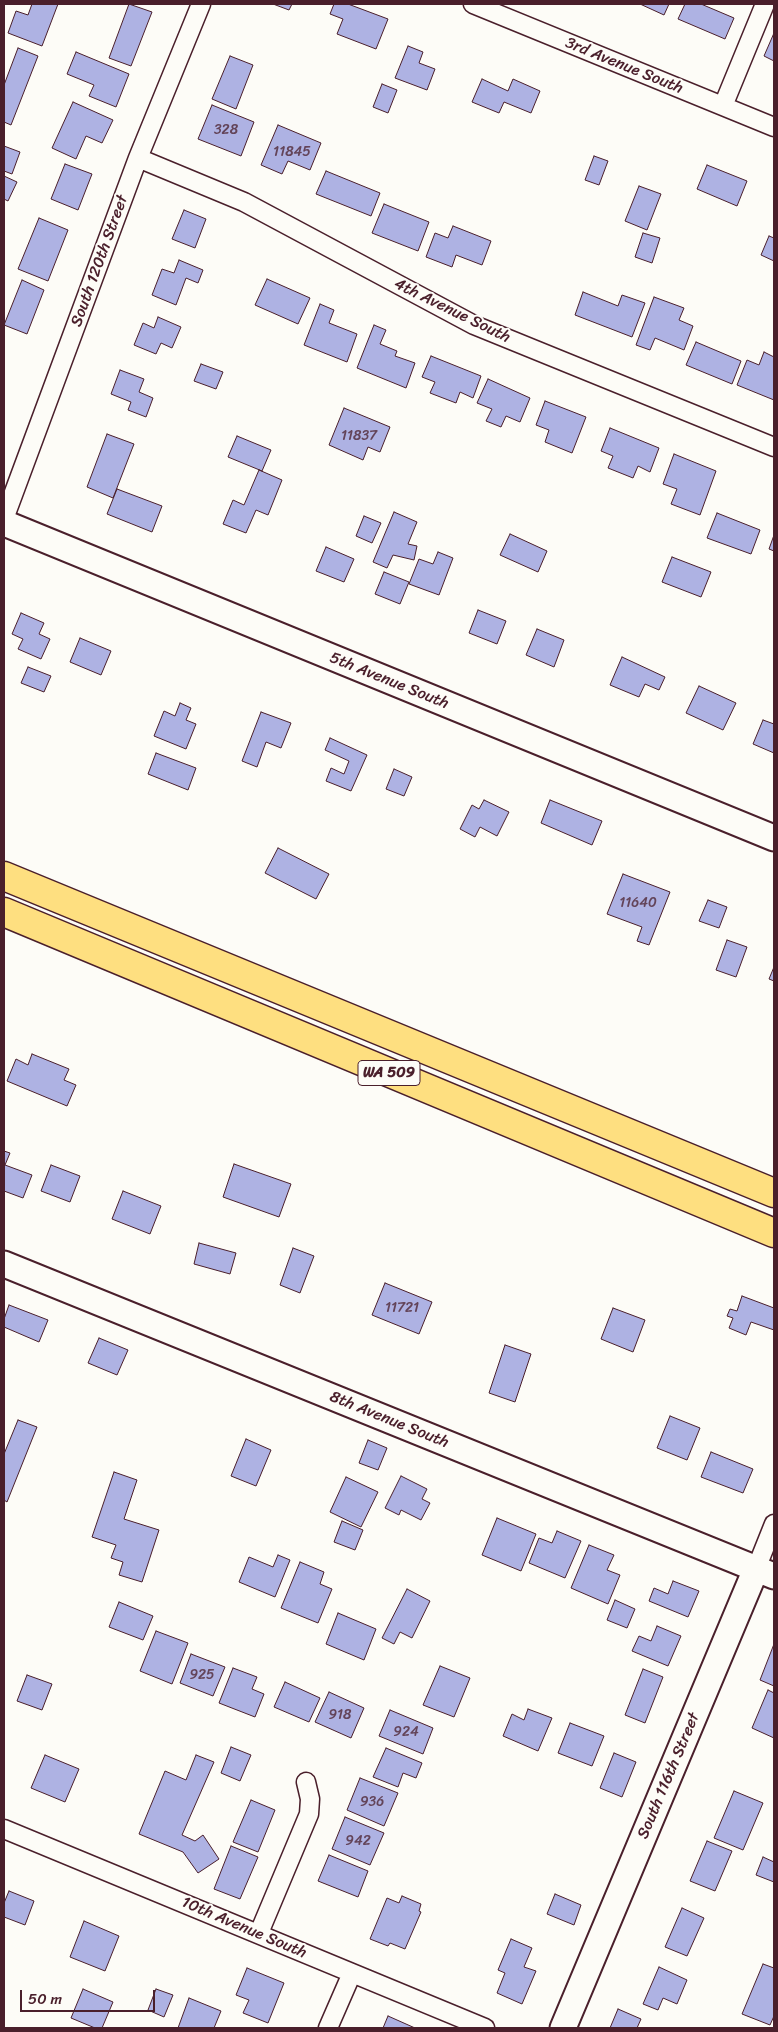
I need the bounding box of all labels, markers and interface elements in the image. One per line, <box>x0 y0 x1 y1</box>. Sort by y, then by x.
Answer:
street label: 3rd Avenue South <box>562 34 686 98</box>
house number: 328 <box>214 122 238 138</box>
house number: 11845 <box>273 144 311 160</box>
street label: South 120th Street <box>67 193 133 329</box>
street label: 4th Avenue South <box>391 275 513 347</box>
house number: 11837 <box>341 428 377 444</box>
street label: 5th Avenue South <box>327 648 451 714</box>
house number: 11640 <box>619 895 657 911</box>
road number: WA 509 <box>358 1060 420 1086</box>
house number: 11721 <box>385 1300 419 1316</box>
street label: 8th Avenue South <box>327 1387 451 1453</box>
house number: 925 <box>189 1667 215 1683</box>
house number: 918 <box>328 1707 352 1723</box>
street label: South 116th Street <box>634 1710 704 1842</box>
house number: 924 <box>393 1724 419 1740</box>
house number: 936 <box>360 1794 384 1810</box>
house number: 942 <box>345 1833 371 1849</box>
street label: 10th Avenue South <box>179 1893 309 1963</box>
scale bar <box>22 1980 158 2012</box>
text: 50 m <box>28 1986 62 2012</box>

